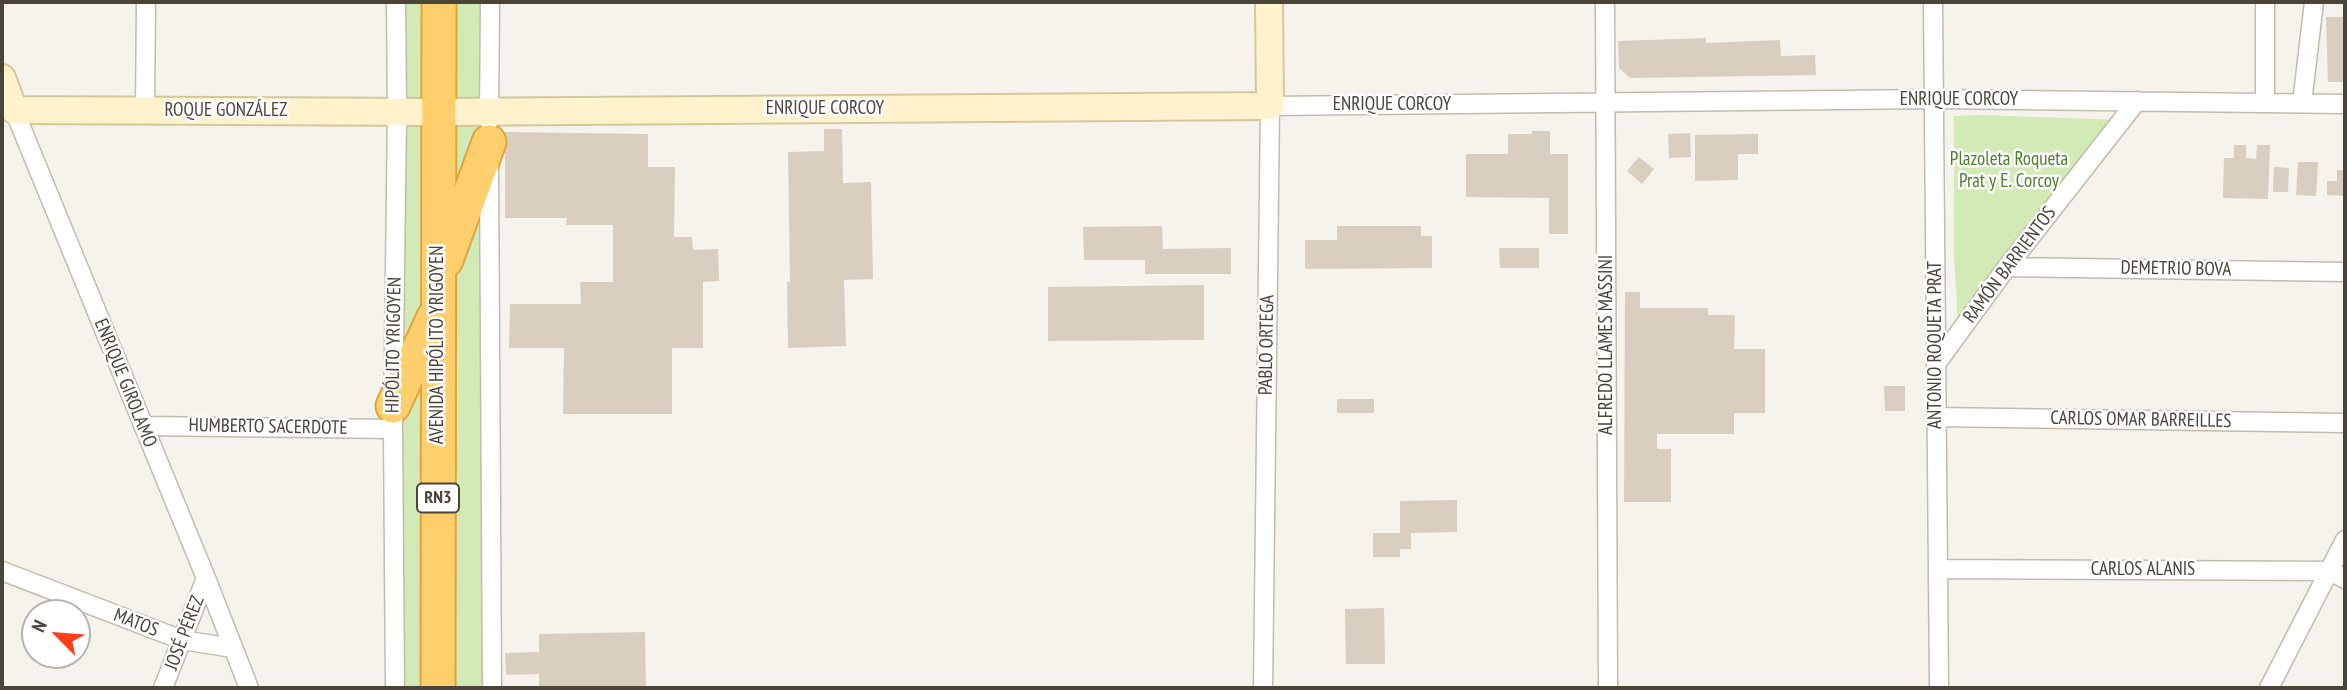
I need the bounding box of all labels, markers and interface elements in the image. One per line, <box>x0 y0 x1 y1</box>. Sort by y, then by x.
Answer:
street label: ENRIQUE CORCOY <box>1900 89 2018 111</box>
street label: ENRIQUE CORCOY <box>1333 94 1451 116</box>
street label: ENRIQUE CORCOY <box>766 98 884 120</box>
street label: ROQUE GONZÁLEZ <box>165 100 287 122</box>
park label: Plazoleta Roqueta Prat y E. Corcoy <box>1950 149 2068 193</box>
street label: RAMÓN BARRIENTOS <box>1959 202 2061 328</box>
street label: AVENIDA HIPÓLITO YRIGOYEN <box>427 246 449 444</box>
street label: ALFREDO LLAMES MASSINI <box>1596 255 1618 435</box>
street label: DEMETRIO BOVA <box>2120 257 2232 281</box>
street label: ANTONIO ROQUETA PRAT <box>1925 261 1947 429</box>
street label: HIPÓLITO YRIGOYEN <box>381 277 407 413</box>
street label: PABLO ORTEGA <box>1255 295 1279 395</box>
street label: ENRIQUE GIROLAMO <box>89 315 161 451</box>
street label: CARLOS OMAR BARREILLES <box>2050 407 2232 433</box>
street label: HUMBERTO SACERDOTE <box>188 414 348 440</box>
road number: RN3 <box>417 484 459 512</box>
street label: CARLOS ALANIS <box>2091 559 2195 581</box>
street label: JOSÉ PÉREZ <box>160 593 210 673</box>
north arrow <box>21 599 91 669</box>
street label: MATOS <box>110 604 162 642</box>
text: N <box>26 616 52 636</box>

